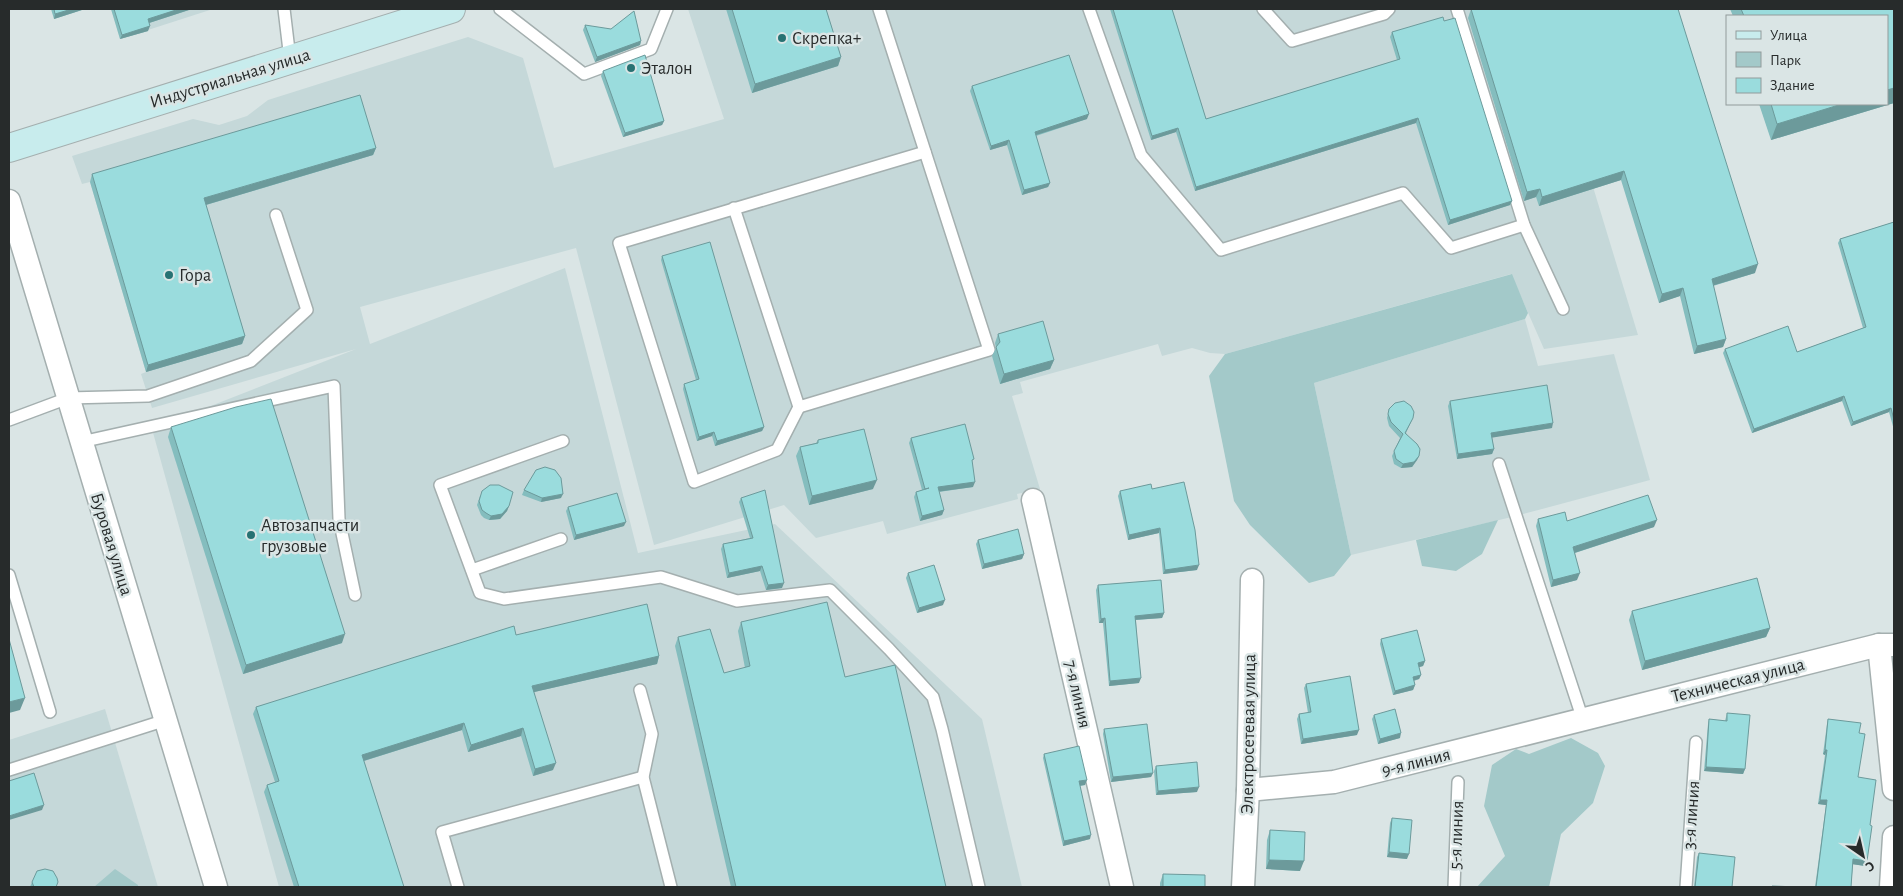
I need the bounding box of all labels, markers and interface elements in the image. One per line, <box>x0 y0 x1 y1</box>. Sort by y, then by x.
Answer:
legend <box>1726 15 1888 105</box>
text: Улица <box>1770 28 1807 43</box>
place label: Скрепка+ <box>792 30 862 48</box>
marker: Скрепка+ <box>776 32 788 44</box>
street label: Индустриальная улица <box>148 46 313 112</box>
text: Парк <box>1770 53 1801 68</box>
place label: Эталон <box>641 60 693 78</box>
marker: Эталон <box>625 62 637 74</box>
text: Здание <box>1770 78 1815 93</box>
place label: Гора <box>179 267 211 285</box>
marker: Гора <box>163 269 175 281</box>
street label: Буровая улица <box>87 491 135 598</box>
place label: Автозапчасти грузовые <box>261 517 359 556</box>
marker: Автозапчасти грузовые <box>245 529 257 541</box>
street label: Электросетевая улица <box>1239 654 1259 814</box>
street label: Техническая улица <box>1670 656 1807 706</box>
street label: 7-я линия <box>1060 659 1094 730</box>
street label: 9-я линия <box>1380 746 1452 780</box>
street label: 3-я линия <box>1681 780 1703 850</box>
street label: 5-я линия <box>1447 800 1467 870</box>
north arrow <box>1838 831 1888 881</box>
text: С <box>1862 858 1877 874</box>

